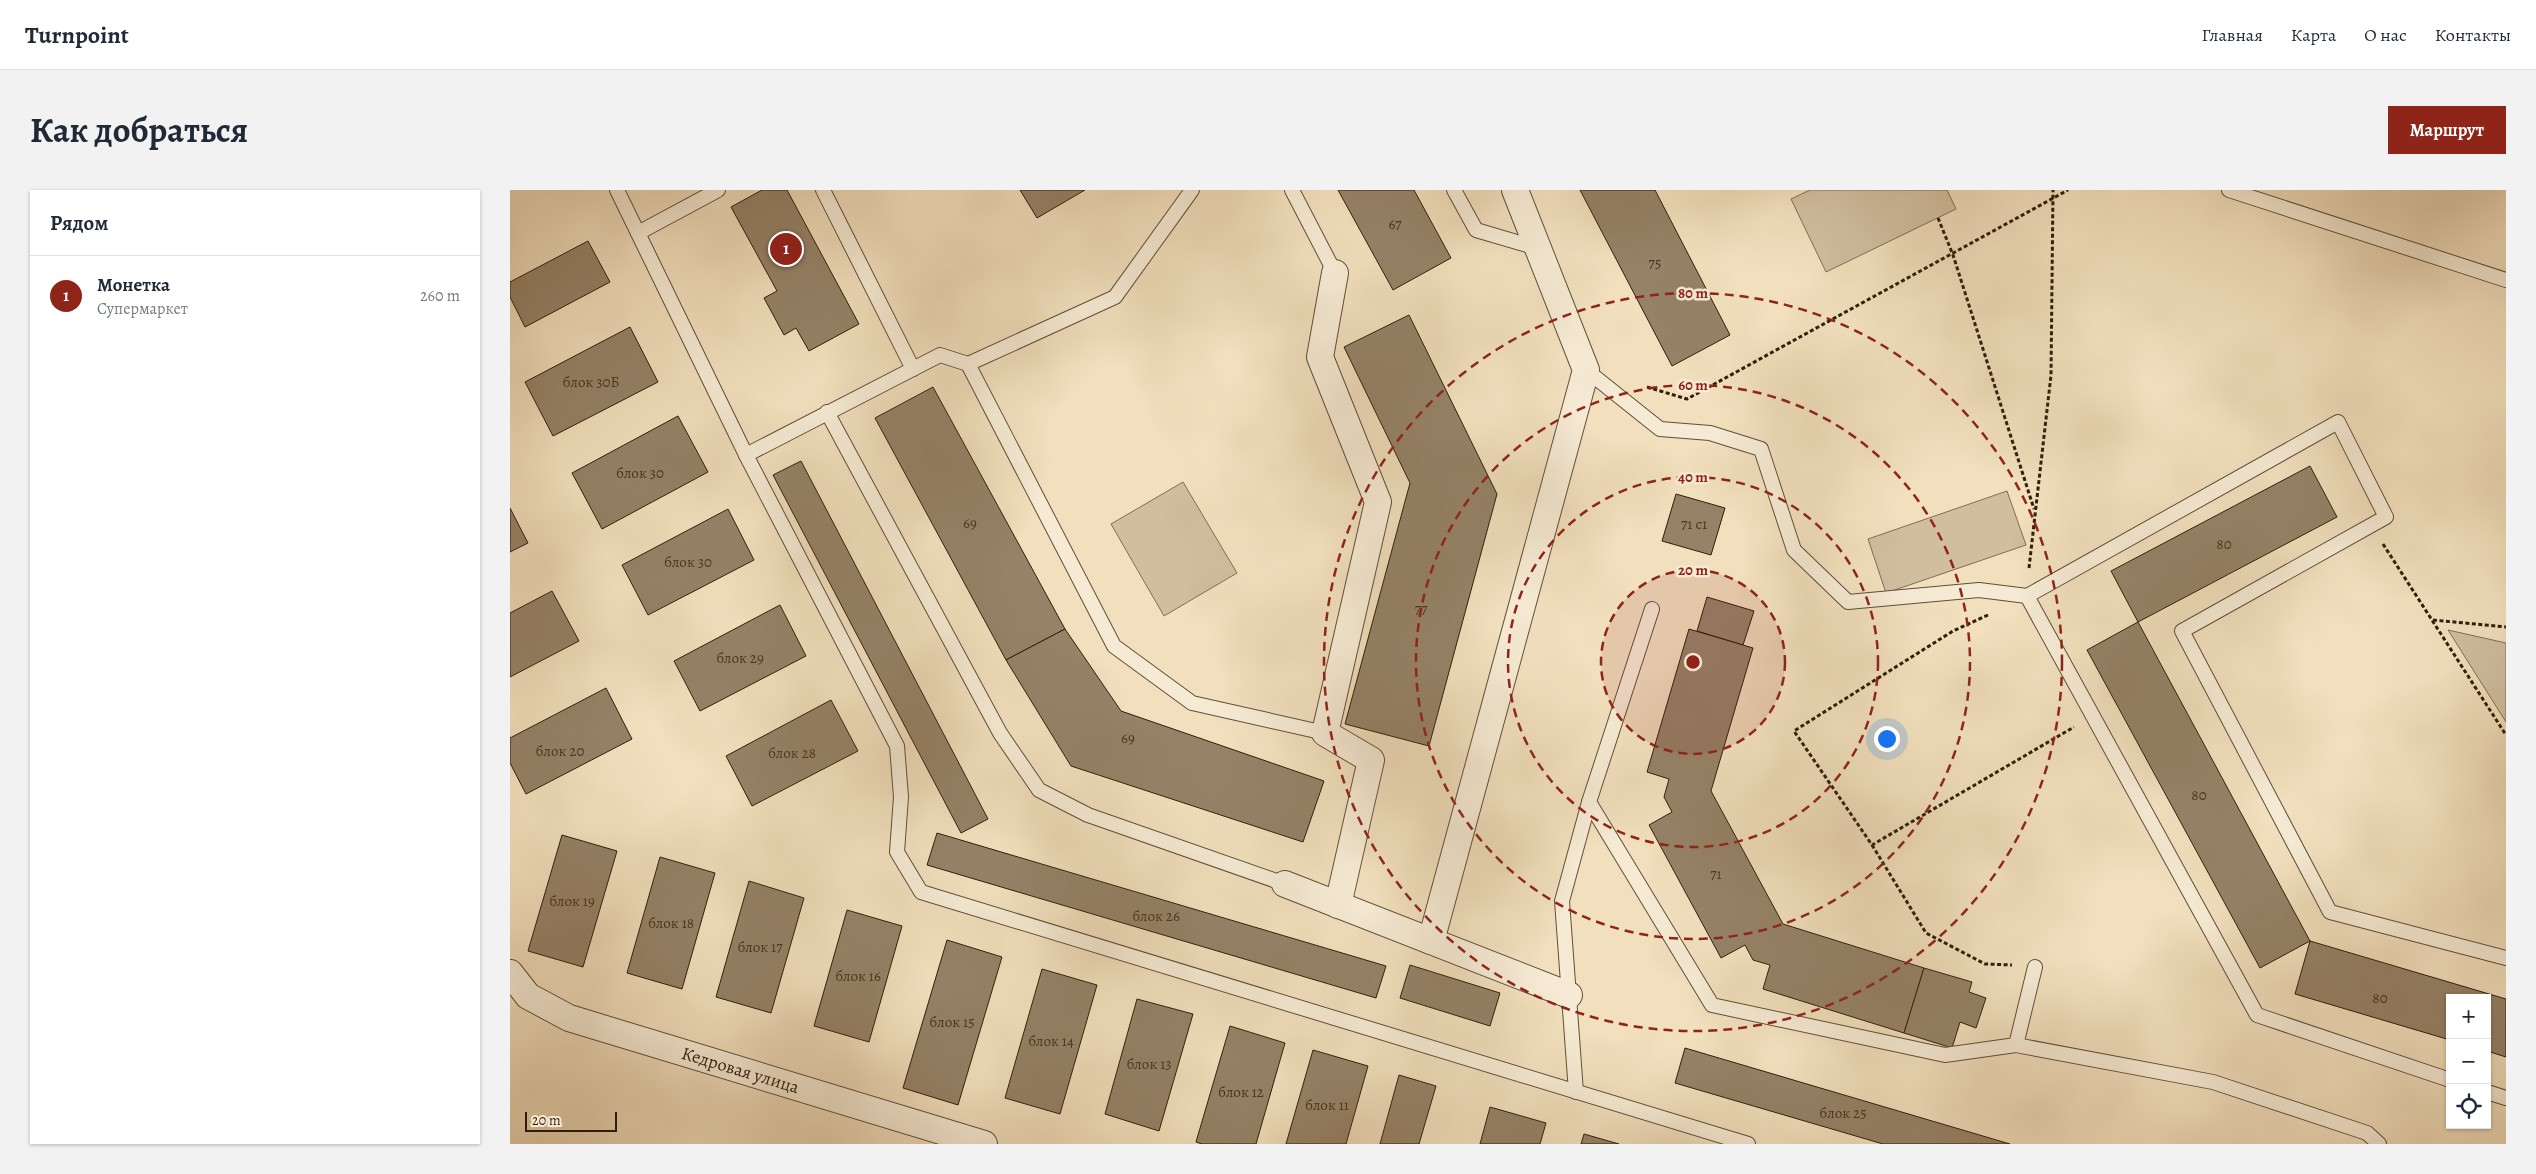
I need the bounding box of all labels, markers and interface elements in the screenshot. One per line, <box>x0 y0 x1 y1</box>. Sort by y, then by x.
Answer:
text: Turnpoint <box>25 19 129 51</box>
text: Главная <box>2202 23 2263 47</box>
text: Карта <box>2291 23 2336 47</box>
text: О нас <box>2364 23 2407 47</box>
text: Контакты <box>2435 23 2511 47</box>
text: Как добраться <box>30 106 248 154</box>
button: Маршрут <box>2388 106 2506 154</box>
text: Рядом <box>50 209 108 237</box>
house number: 67 <box>1388 214 1402 234</box>
pin: 1 <box>770 230 802 268</box>
house number: 75 <box>1649 253 1661 273</box>
text: Монетка <box>97 272 170 298</box>
text: 80 m <box>1678 283 1708 303</box>
text: 1 <box>63 285 69 307</box>
text: 260 m <box>420 285 460 307</box>
text: Супермаркет <box>97 298 188 320</box>
house number: блок 30Б <box>563 372 619 392</box>
text: 60 m <box>1678 375 1708 395</box>
house number: блок 30 <box>616 463 664 483</box>
text: 40 m <box>1678 467 1708 487</box>
house number: 69 <box>963 513 977 533</box>
house number: 71 с1 <box>1681 514 1707 534</box>
house number: 80 <box>2216 534 2232 554</box>
house number: блок 30 <box>664 552 712 572</box>
text: 20 m <box>1678 560 1708 580</box>
house number: 77 <box>1415 599 1428 619</box>
house number: блок 29 <box>716 648 764 668</box>
centre of rings <box>1684 653 1702 671</box>
your location <box>1874 726 1900 752</box>
house number: 69 <box>1121 728 1135 748</box>
house number: блок 20 <box>536 741 584 761</box>
house number: блок 28 <box>768 743 816 763</box>
house number: 80 <box>2191 785 2207 805</box>
house number: 71 <box>1710 864 1722 884</box>
house number: блок 19 <box>549 891 595 911</box>
house number: блок 26 <box>1132 906 1180 926</box>
house number: блок 18 <box>648 913 694 933</box>
house number: блок 17 <box>737 937 783 957</box>
house number: блок 16 <box>835 966 881 986</box>
house number: 80 <box>2372 988 2388 1008</box>
map controls <box>2446 994 2491 1129</box>
button: + <box>2446 994 2491 1039</box>
house number: блок 15 <box>929 1012 975 1032</box>
house number: блок 14 <box>1028 1031 1074 1051</box>
button: − <box>2446 1039 2491 1084</box>
street label: Кедровая улица <box>679 1041 803 1099</box>
house number: блок 13 <box>1126 1054 1172 1074</box>
house number: блок 12 <box>1218 1082 1264 1102</box>
button: locate <box>2446 1084 2491 1129</box>
house number: блок 11 <box>1305 1095 1349 1115</box>
house number: блок 25 <box>1819 1103 1867 1123</box>
scale bar <box>525 1109 618 1132</box>
text: 20 m <box>532 1111 561 1130</box>

